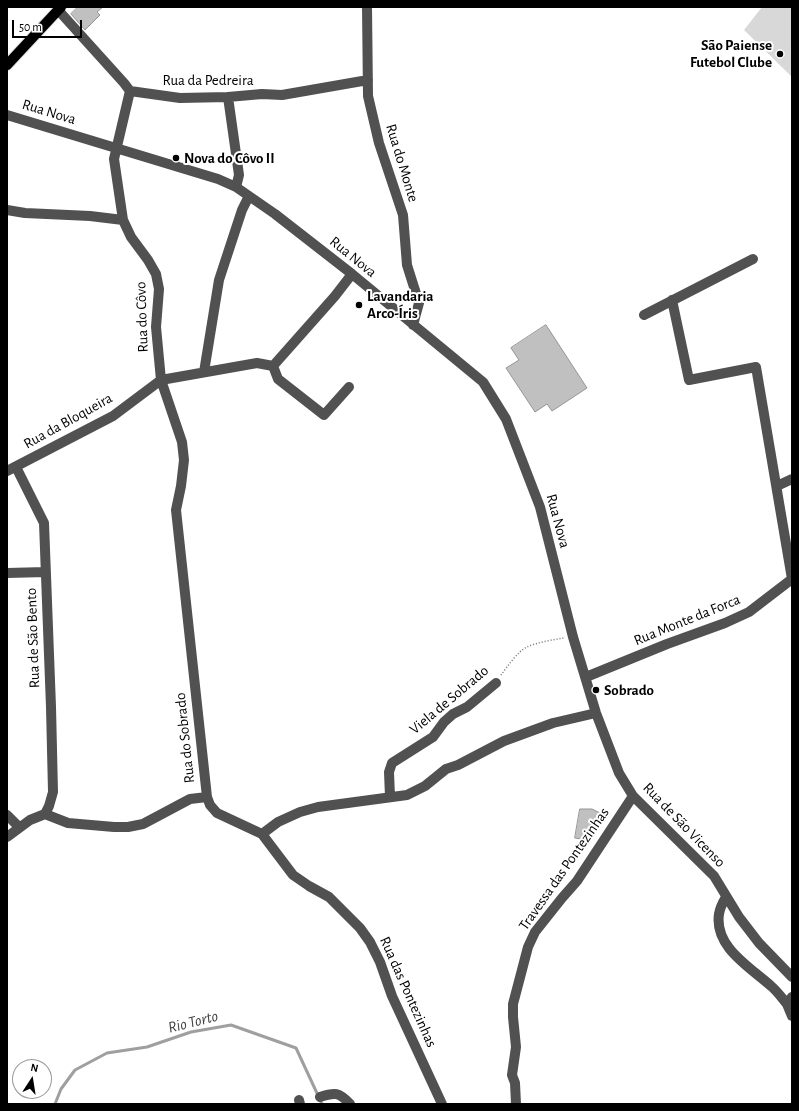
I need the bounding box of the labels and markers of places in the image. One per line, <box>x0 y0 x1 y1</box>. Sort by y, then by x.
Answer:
place label: São Paiense Futebol Clube <box>690 36 772 71</box>
marker: São Paiense Futebol Clube <box>775 49 785 59</box>
place label: Nova do Côvo II <box>184 149 275 167</box>
marker: Nova do Côvo II <box>171 153 181 163</box>
place label: Lavandaria Arco-Íris <box>367 287 434 322</box>
marker: Lavandaria Arco-Íris <box>354 300 364 310</box>
place label: Sobrado <box>604 681 654 699</box>
marker: Sobrado <box>591 685 601 695</box>

